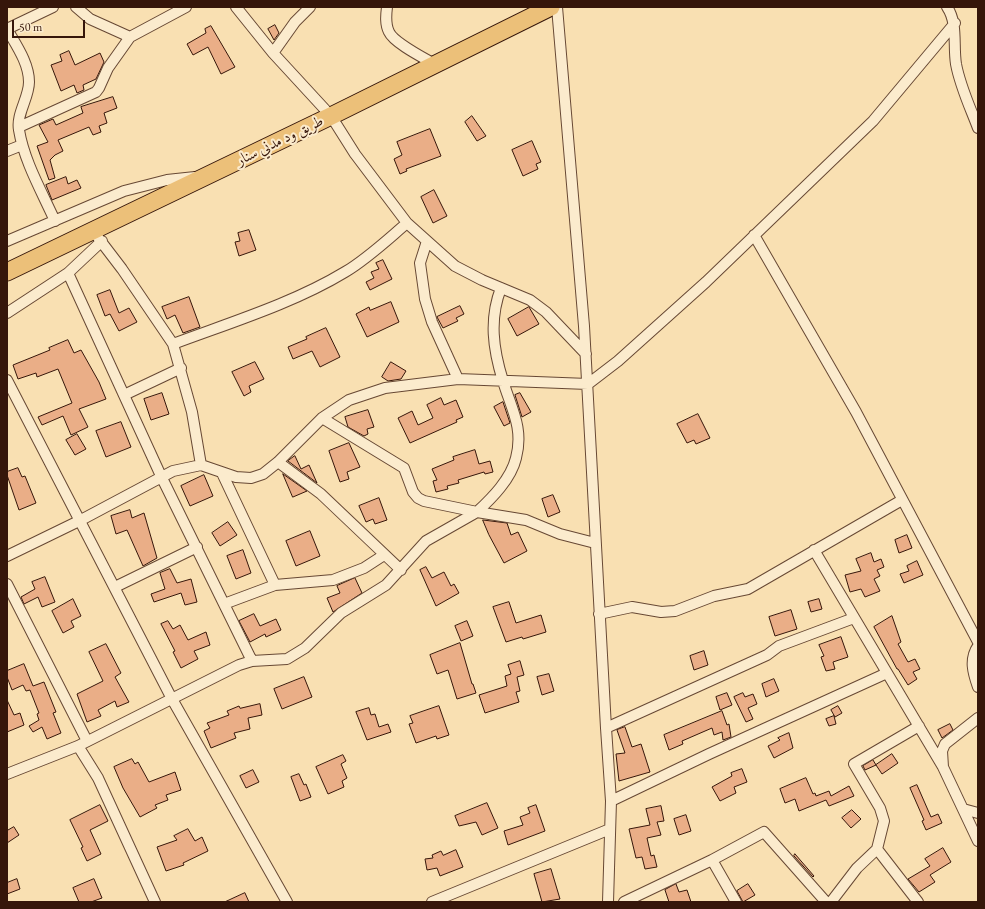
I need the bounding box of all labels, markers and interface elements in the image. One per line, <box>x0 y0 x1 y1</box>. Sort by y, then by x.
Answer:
scale bar <box>14 12 87 38</box>
text: 50 m <box>19 19 42 35</box>
street label: طريق ود مدني سنار <box>233 112 327 170</box>

